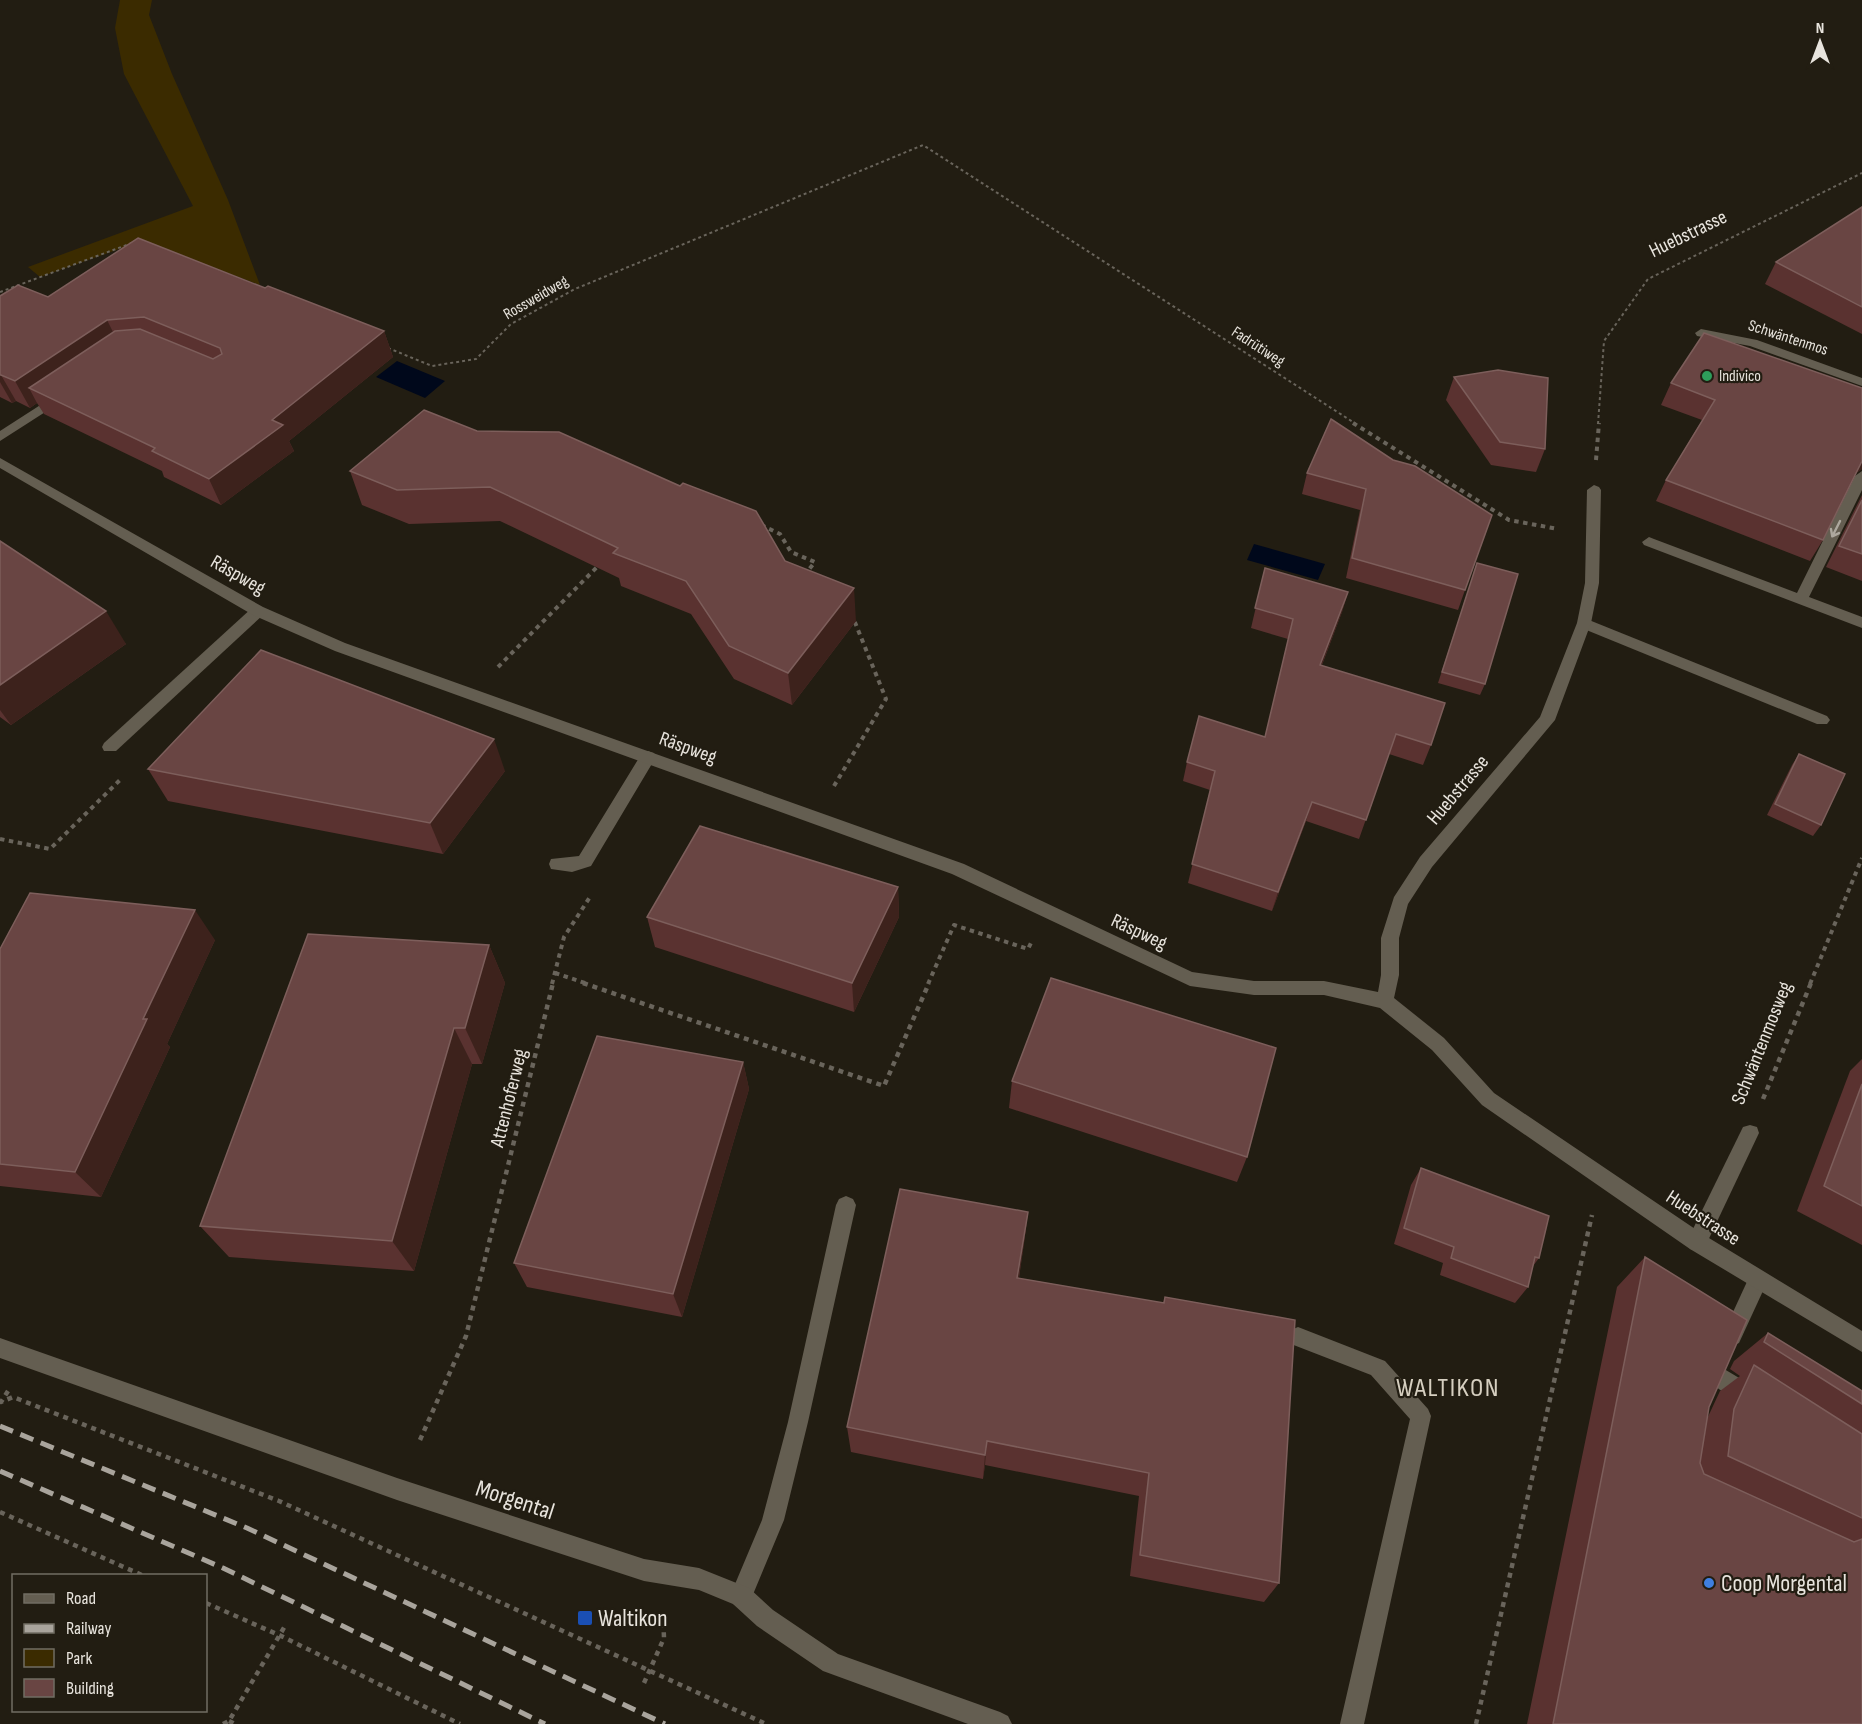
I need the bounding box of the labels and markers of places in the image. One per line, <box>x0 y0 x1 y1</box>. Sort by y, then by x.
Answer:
place label: Indivico <box>1719 367 1761 386</box>
marker: Indivico <box>1700 369 1714 383</box>
place label: Coop Morgental <box>1721 1569 1847 1598</box>
marker: Coop Morgental <box>1702 1576 1716 1590</box>
place label: Waltikon <box>598 1604 667 1633</box>
marker: Waltikon <box>576 1609 594 1627</box>

